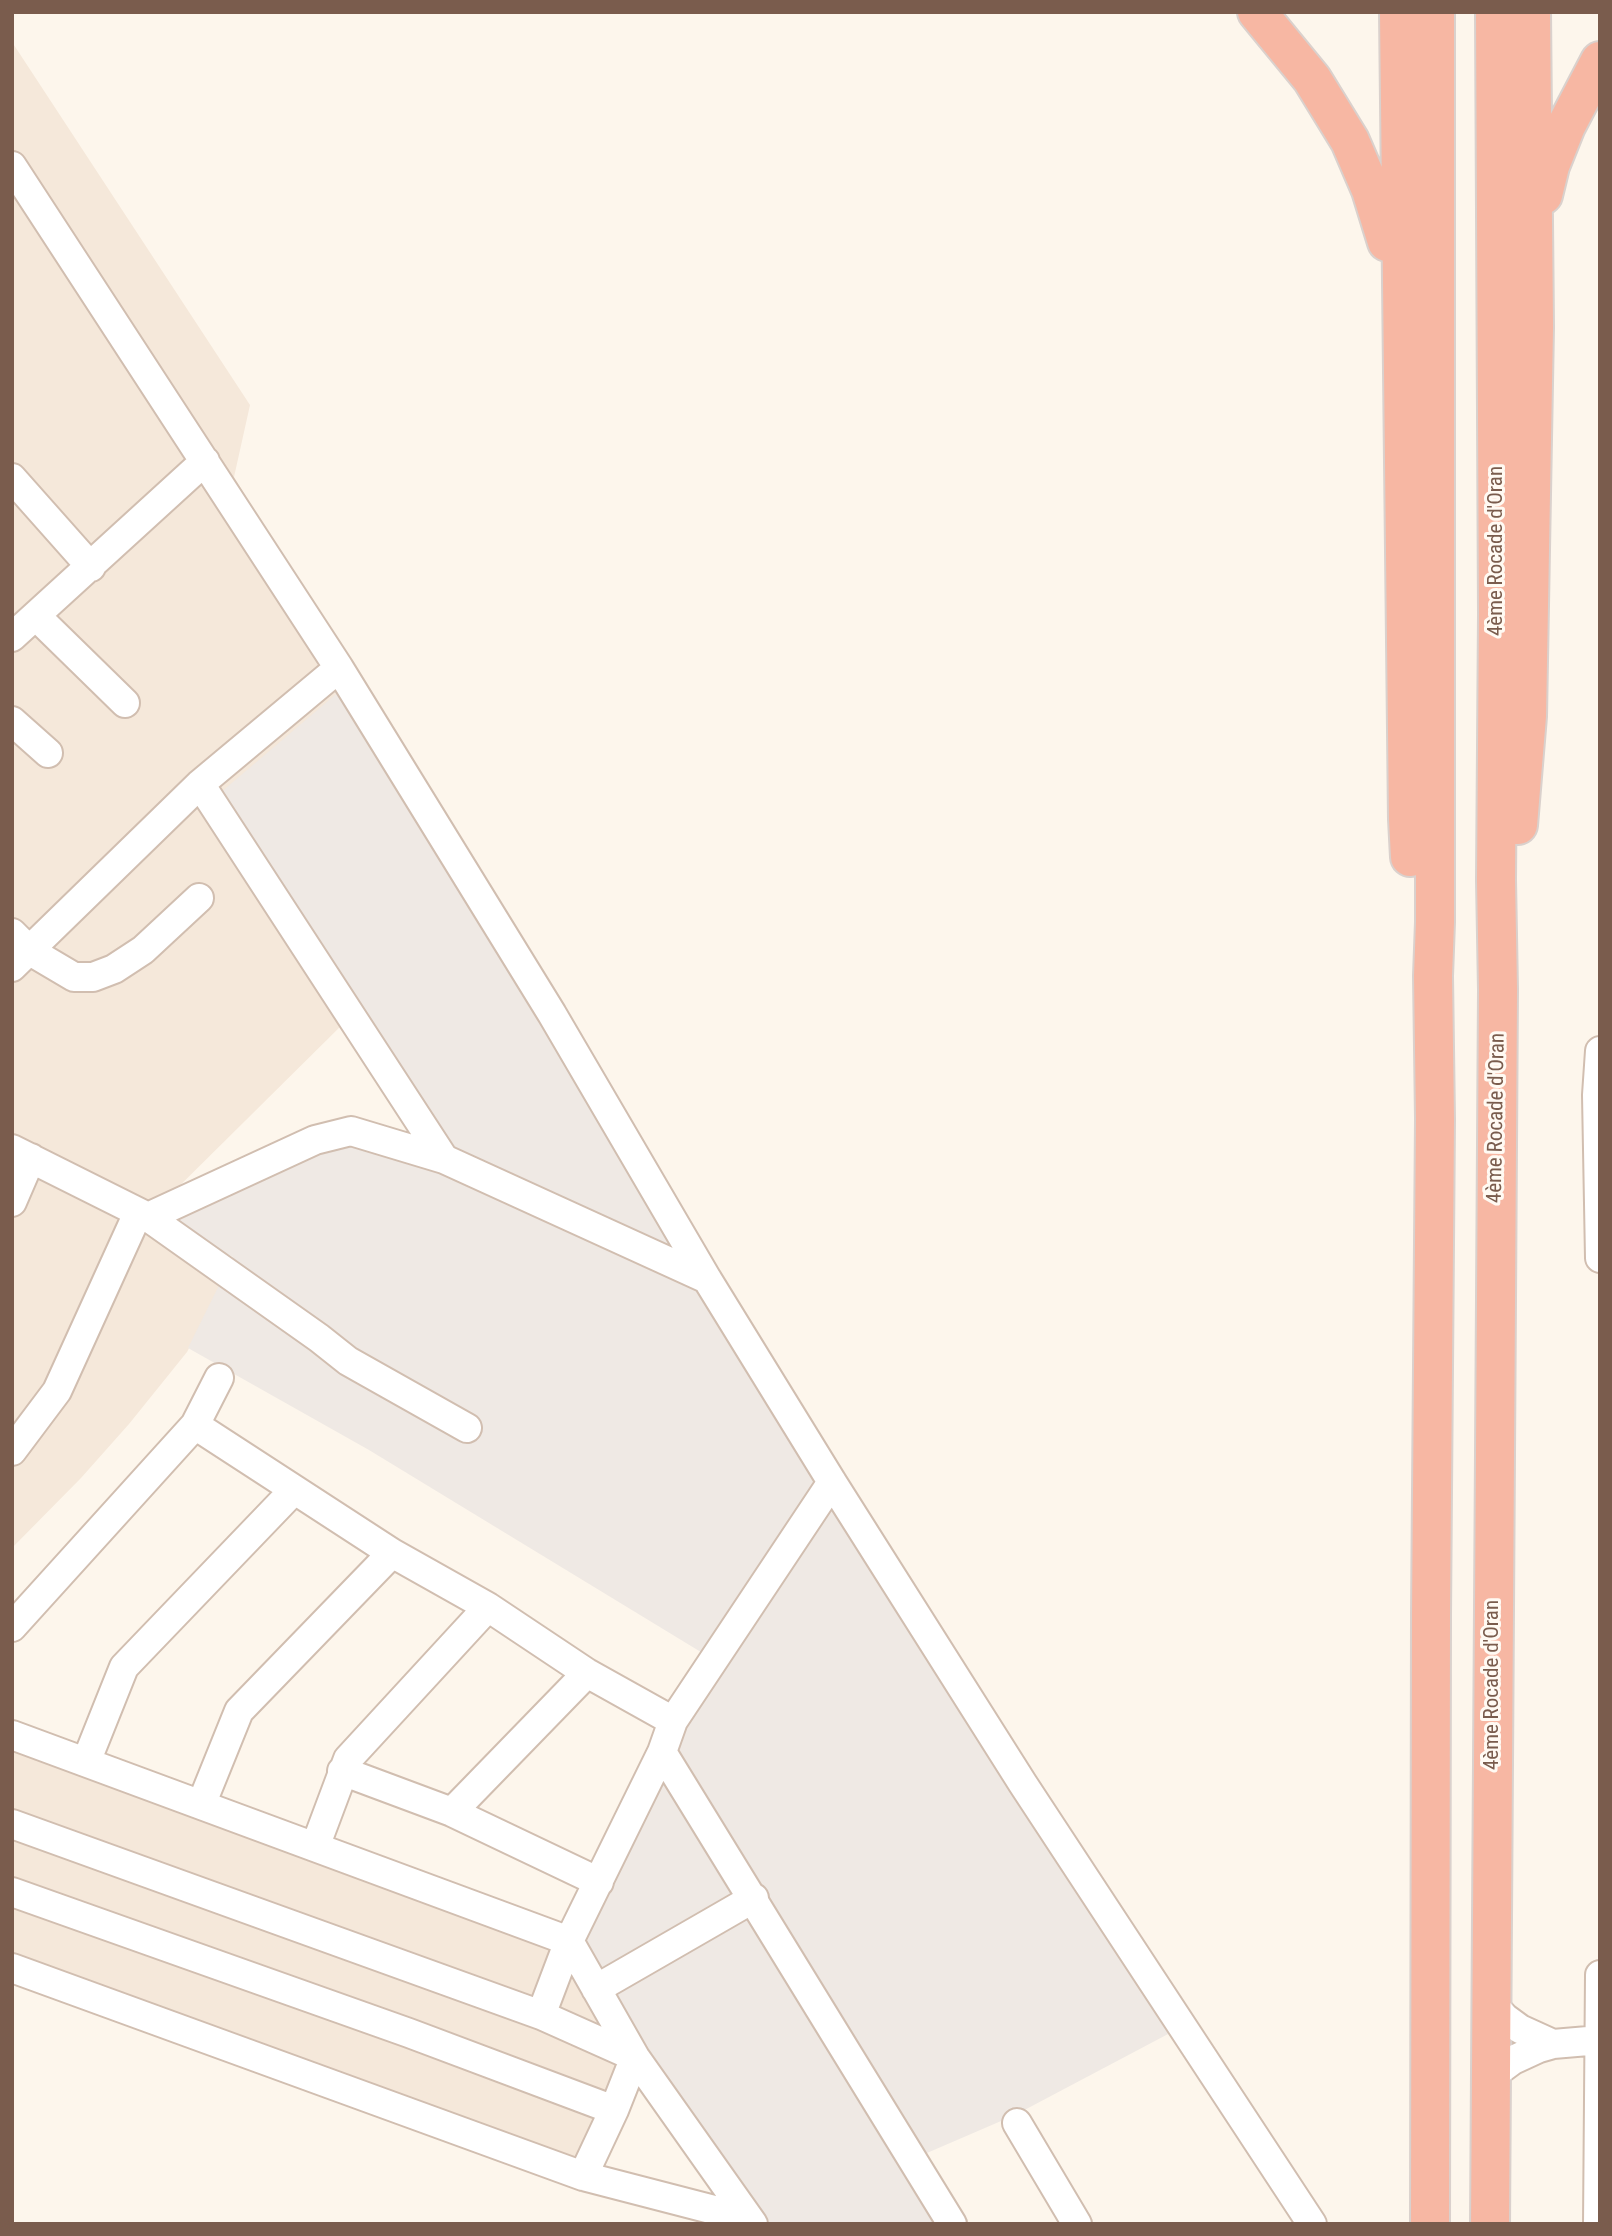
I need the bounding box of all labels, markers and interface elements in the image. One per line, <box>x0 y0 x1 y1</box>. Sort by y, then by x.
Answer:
street label: 4ème Rocade d'Oran <box>1484 466 1510 636</box>
street label: 4ème Rocade d'Oran <box>1483 1033 1511 1203</box>
street label: 4ème Rocade d'Oran <box>1480 1600 1506 1770</box>

